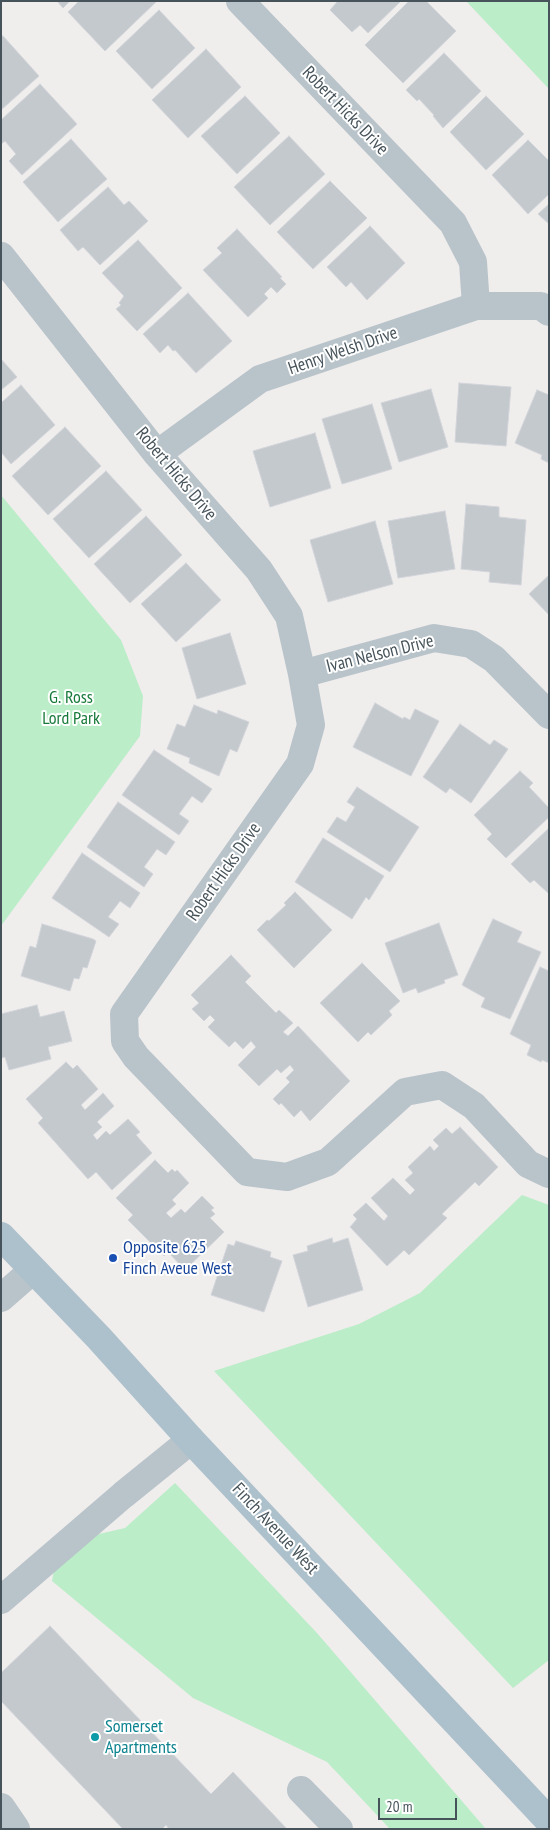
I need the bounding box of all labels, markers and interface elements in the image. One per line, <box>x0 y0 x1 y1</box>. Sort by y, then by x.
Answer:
street label: Robert Hicks Drive <box>297 62 393 160</box>
street label: Henry Welsh Drive <box>286 322 400 380</box>
street label: Robert Hicks Drive <box>131 423 221 525</box>
street label: Ivan Nelson Drive <box>324 630 436 678</box>
park label: G. Ross Lord Park <box>42 687 100 730</box>
street label: Robert Hicks Drive <box>182 819 266 925</box>
place label: Opposite 625 Finch Aveue West <box>123 1237 232 1280</box>
marker: Opposite 625 Finch Aveue West <box>107 1252 119 1264</box>
street label: Finch Avenue West <box>227 1479 323 1579</box>
place label: Somerset Apartments <box>105 1716 177 1758</box>
marker: Somerset Apartments <box>89 1731 101 1743</box>
scale bar <box>380 1788 459 1820</box>
text: 20 m <box>386 1797 412 1816</box>

